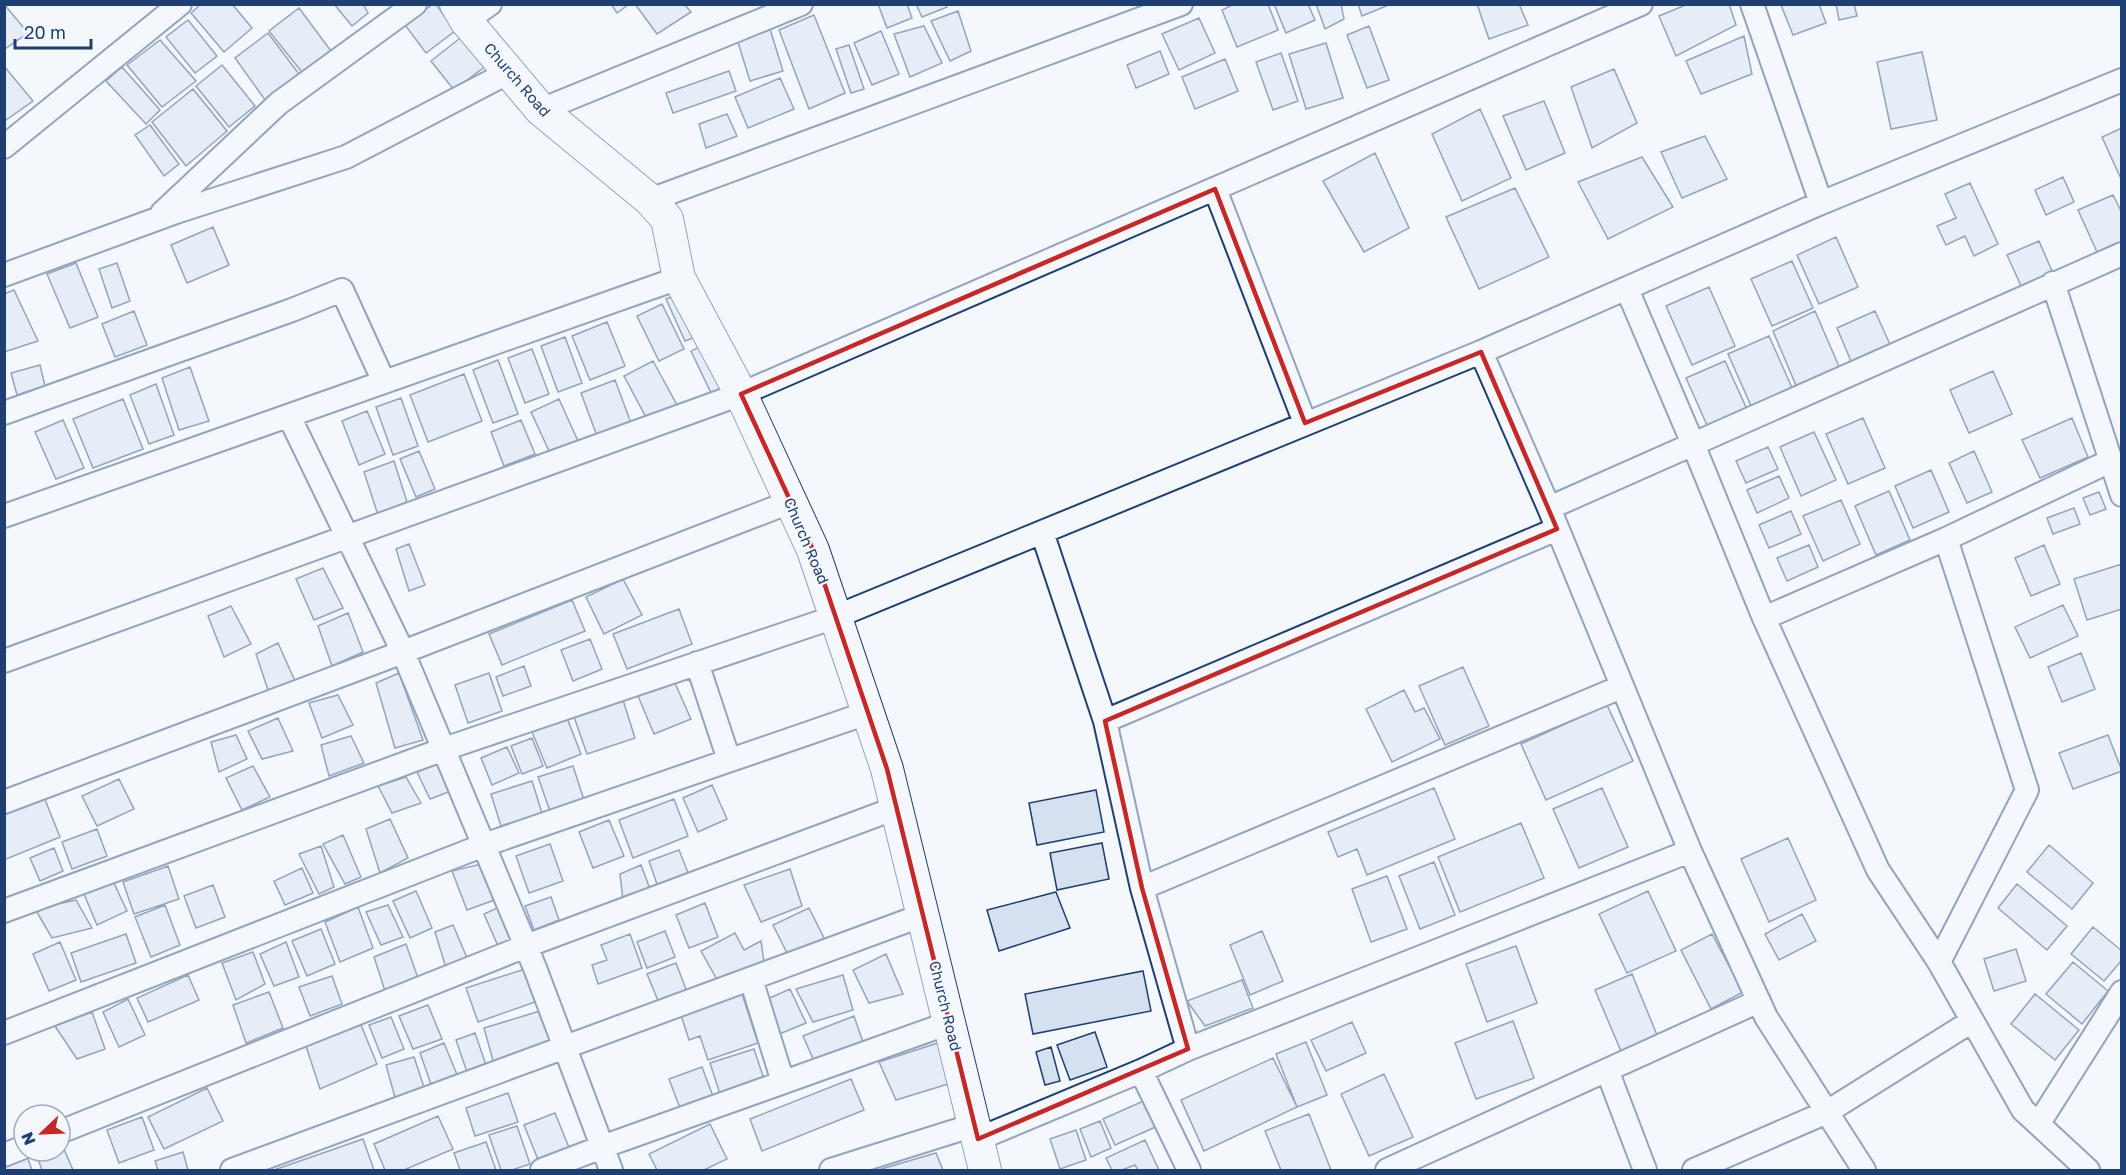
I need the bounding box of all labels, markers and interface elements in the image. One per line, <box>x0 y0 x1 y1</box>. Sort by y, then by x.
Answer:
scale bar <box>15 12 92 50</box>
text: 20 m <box>24 21 66 43</box>
street label: Church Road <box>481 39 555 120</box>
street label: Church Road <box>781 495 833 587</box>
street label: Church Road <box>926 959 966 1053</box>
north arrow <box>12 1103 72 1163</box>
text: N <box>17 1129 40 1148</box>

